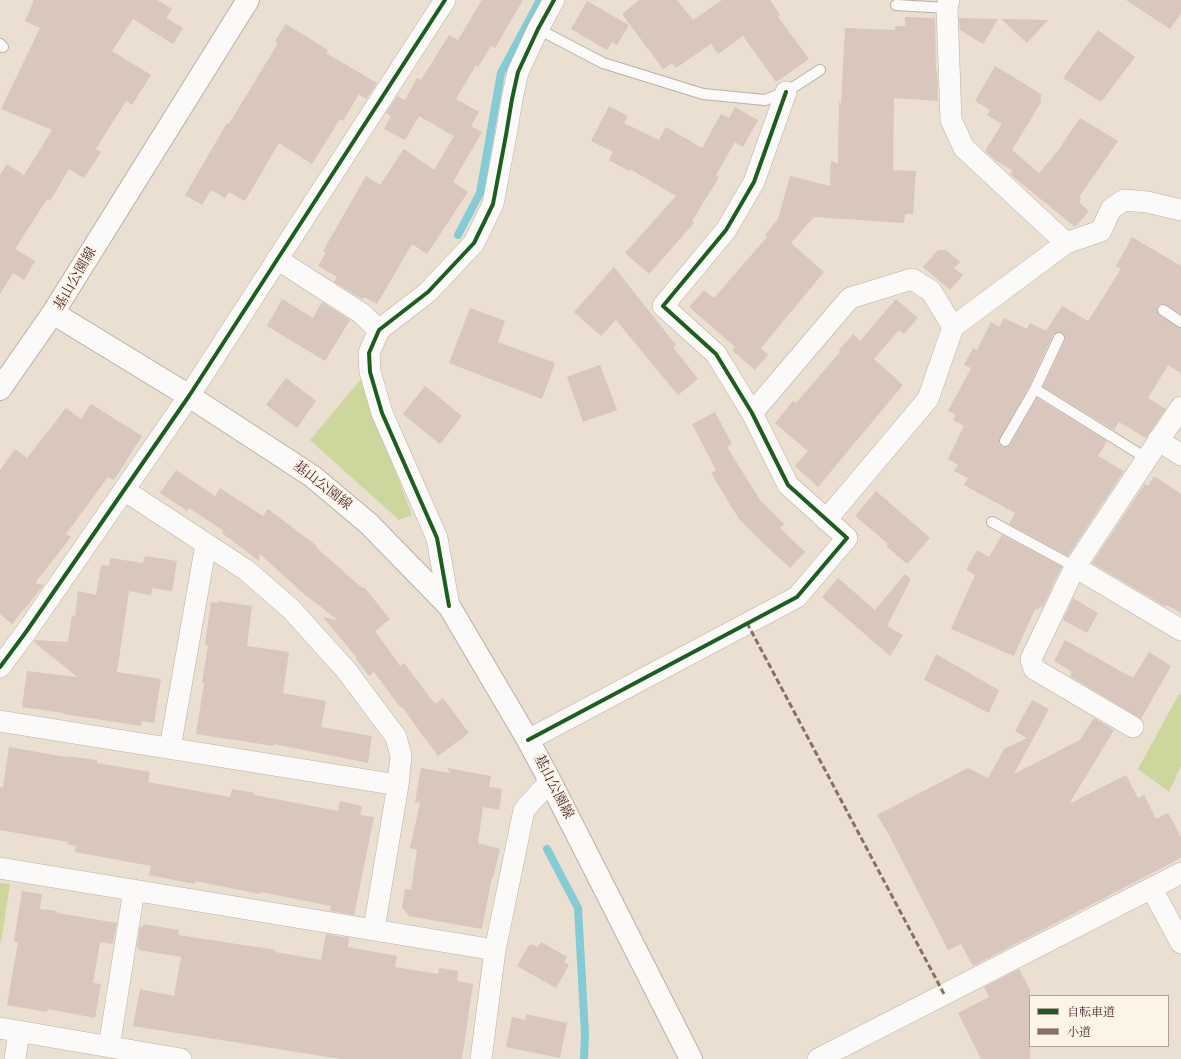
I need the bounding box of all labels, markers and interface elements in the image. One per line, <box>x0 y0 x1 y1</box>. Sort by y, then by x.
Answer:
street label: 基山公園線 <box>51 244 101 314</box>
street label: 基山公園線 <box>289 458 355 514</box>
street label: 基山公園線 <box>530 752 576 822</box>
legend <box>1029 995 1169 1047</box>
text: 自転車道 <box>1067 1004 1115 1020</box>
text: 小道 <box>1067 1024 1091 1040</box>

